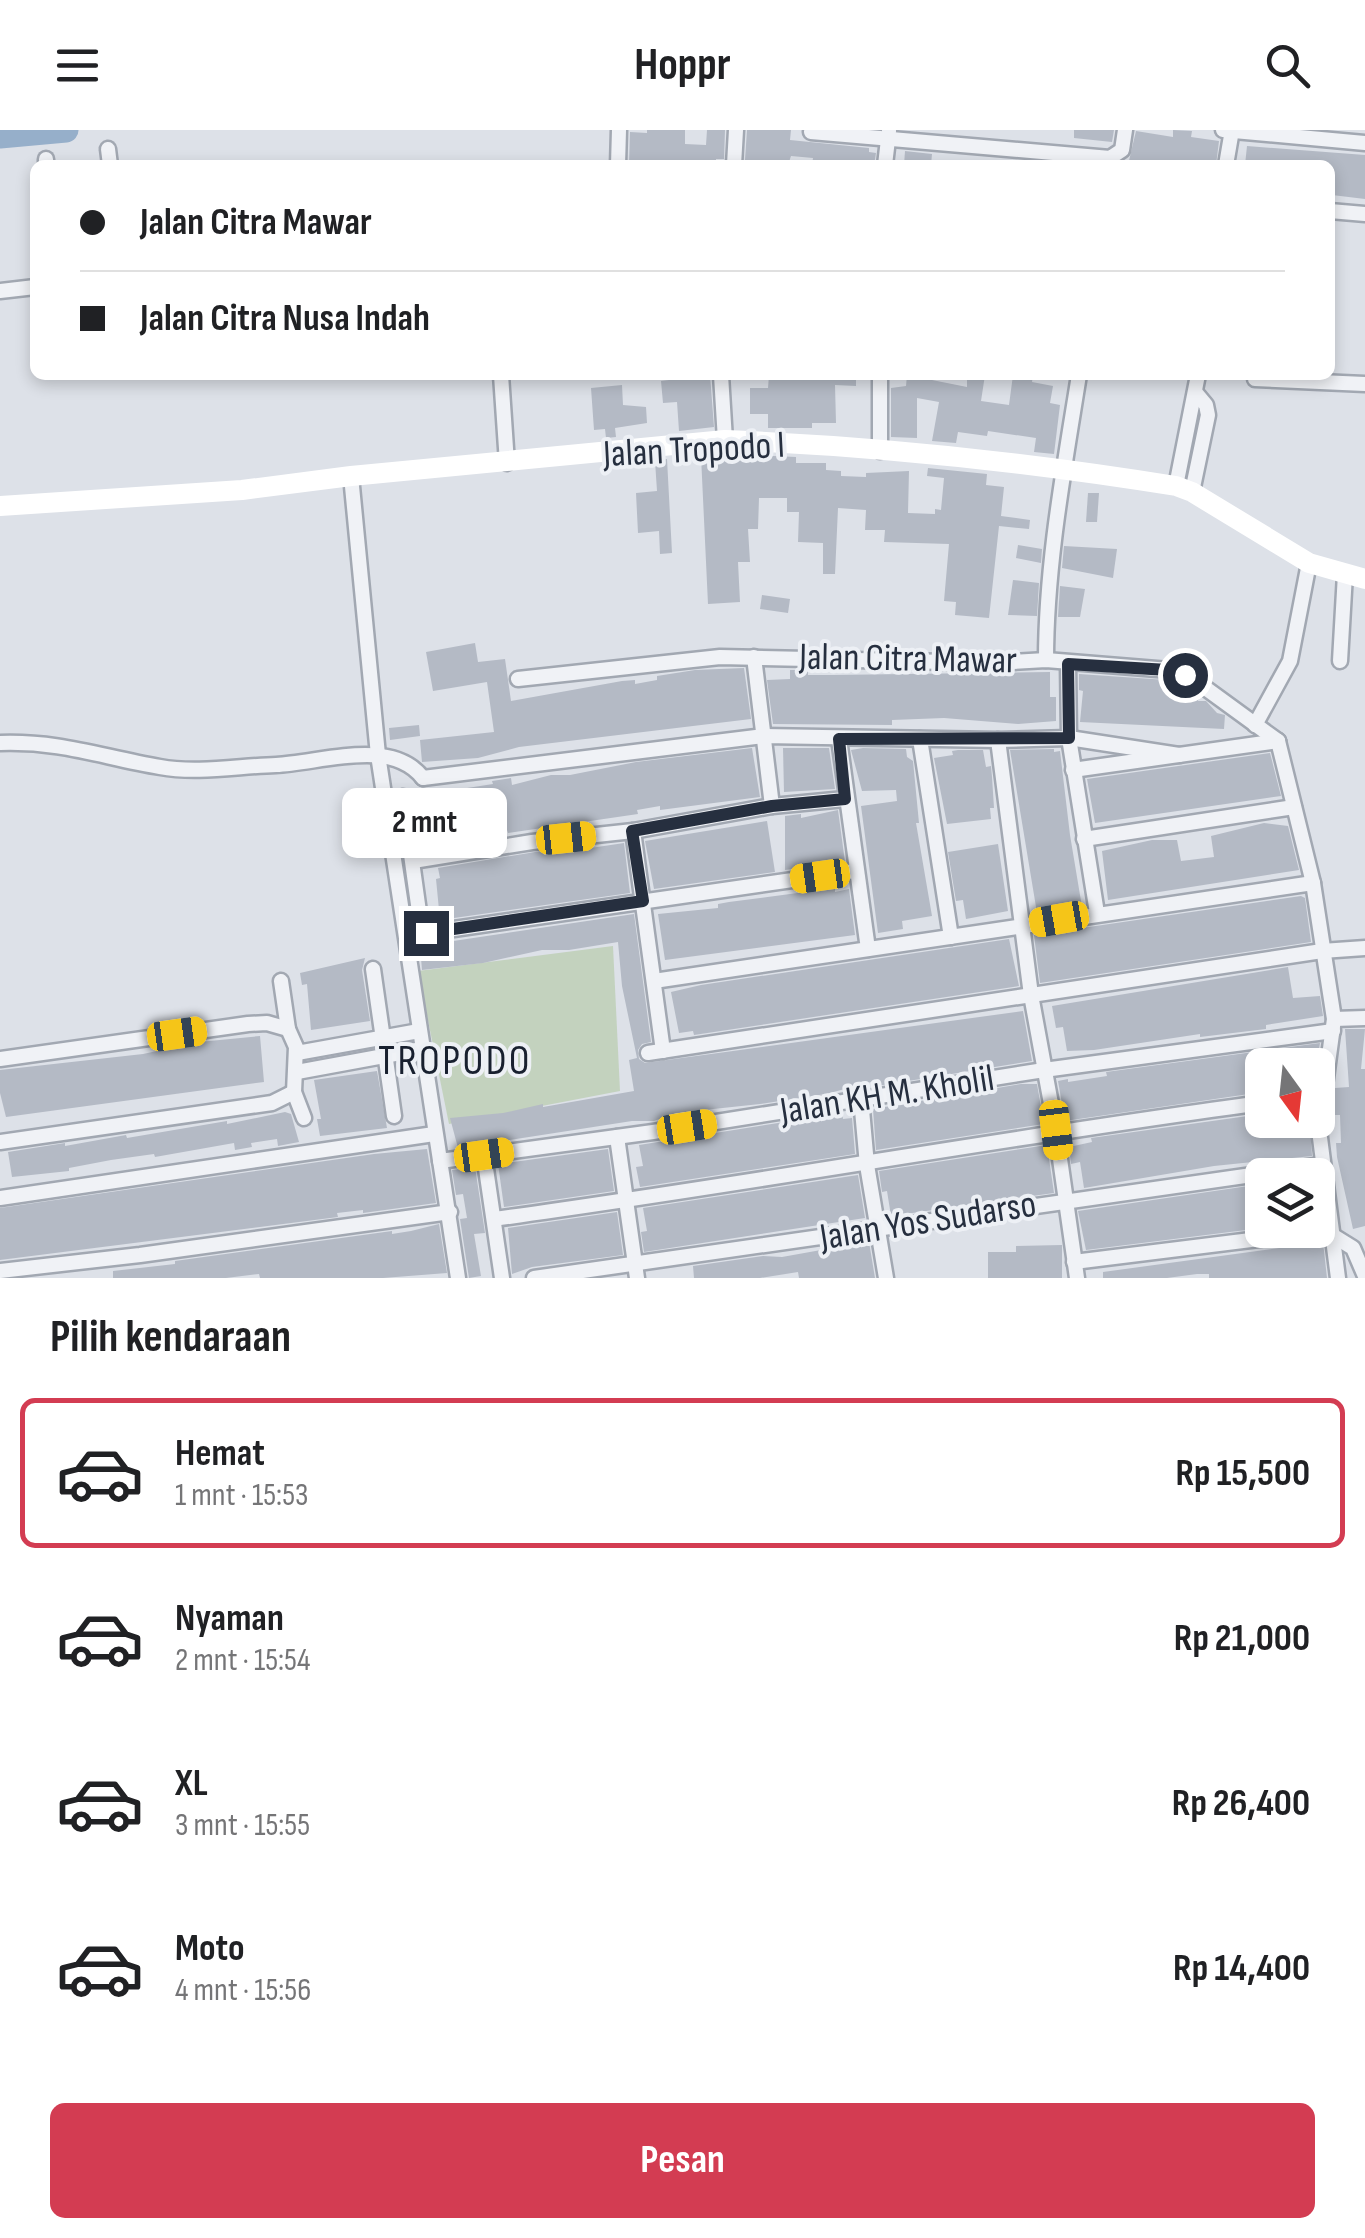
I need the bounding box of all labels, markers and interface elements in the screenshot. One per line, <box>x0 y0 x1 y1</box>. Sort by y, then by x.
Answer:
icon: menu <box>50 38 105 93</box>
text: Hoppr <box>634 38 731 93</box>
icon: search <box>1260 38 1315 93</box>
text: Jalan Citra Mawar <box>140 200 372 245</box>
text: Jalan Citra Nusa Indah <box>140 296 430 341</box>
street label: Jalan Tropodo I <box>601 423 786 477</box>
street label: Jalan Citra Mawar <box>798 635 1017 683</box>
route start <box>1163 653 1208 698</box>
callout: 2 mnt <box>344 788 508 858</box>
text: 2 mnt <box>392 803 457 842</box>
car <box>535 820 597 856</box>
car <box>788 857 852 895</box>
car <box>1027 899 1091 939</box>
route end <box>404 911 449 956</box>
car <box>145 1015 209 1053</box>
district label: TROPODO <box>378 1036 532 1087</box>
north arrow <box>1245 1048 1335 1138</box>
map controls <box>1245 1048 1335 1248</box>
street label: Jalan KH M. Kholil <box>776 1056 997 1134</box>
car <box>1037 1098 1075 1162</box>
car <box>655 1107 719 1147</box>
car <box>452 1136 516 1174</box>
button: layers <box>1245 1158 1335 1248</box>
street label: Jalan Yos Sudarso <box>816 1182 1039 1260</box>
text: Pilih kendaraan <box>50 1310 291 1365</box>
icon: car <box>55 1428 145 1518</box>
text: Hemat <box>175 1431 265 1476</box>
text: Rp 15,500 <box>1175 1451 1310 1496</box>
text: 1 mnt · 15:53 <box>175 1476 308 1515</box>
icon: car <box>55 1593 145 1683</box>
text: Nyaman <box>175 1596 284 1641</box>
text: Rp 21,000 <box>1174 1616 1310 1661</box>
text: 2 mnt · 15:54 <box>175 1641 310 1680</box>
icon: car <box>55 1758 145 1848</box>
text: XL <box>175 1761 208 1806</box>
text: Rp 26,400 <box>1172 1781 1310 1826</box>
text: 3 mnt · 15:55 <box>175 1806 310 1845</box>
icon: car <box>55 1923 145 2013</box>
text: Moto <box>175 1926 245 1971</box>
text: Rp 14,400 <box>1173 1946 1310 1991</box>
text: 4 mnt · 15:56 <box>175 1971 311 2010</box>
button: Pesan <box>50 2103 1315 2218</box>

